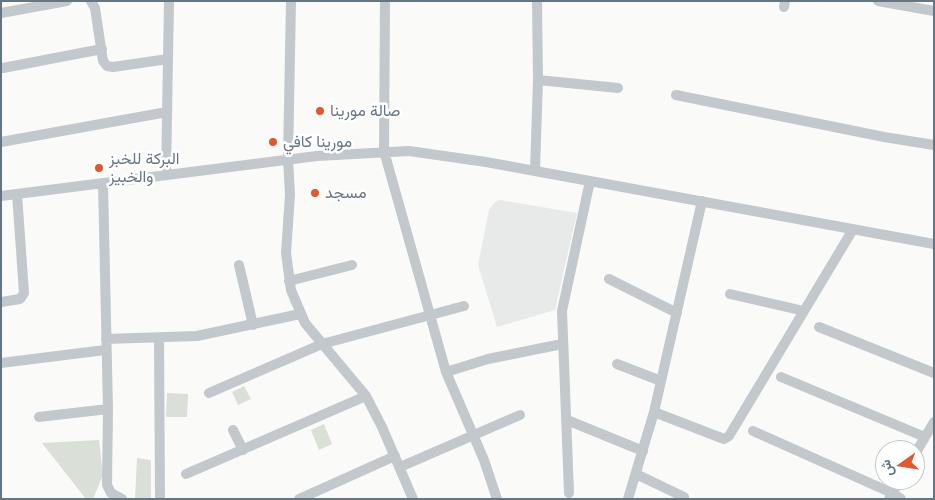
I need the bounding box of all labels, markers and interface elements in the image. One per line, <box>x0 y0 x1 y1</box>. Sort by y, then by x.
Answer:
place label: صالة مورينا <box>330 101 400 121</box>
marker: صالة مورينا <box>314 105 326 117</box>
place label: مورينا كافي <box>283 132 352 152</box>
marker: مورينا كافي <box>267 136 279 148</box>
place label: البركة للخبز والخبيز <box>109 149 180 187</box>
marker: البركة للخبز والخبيز <box>93 162 105 174</box>
place label: مسجد <box>325 183 366 203</box>
marker: مسجد <box>309 187 321 199</box>
north arrow <box>875 440 925 490</box>
text: ش <box>876 458 897 478</box>

